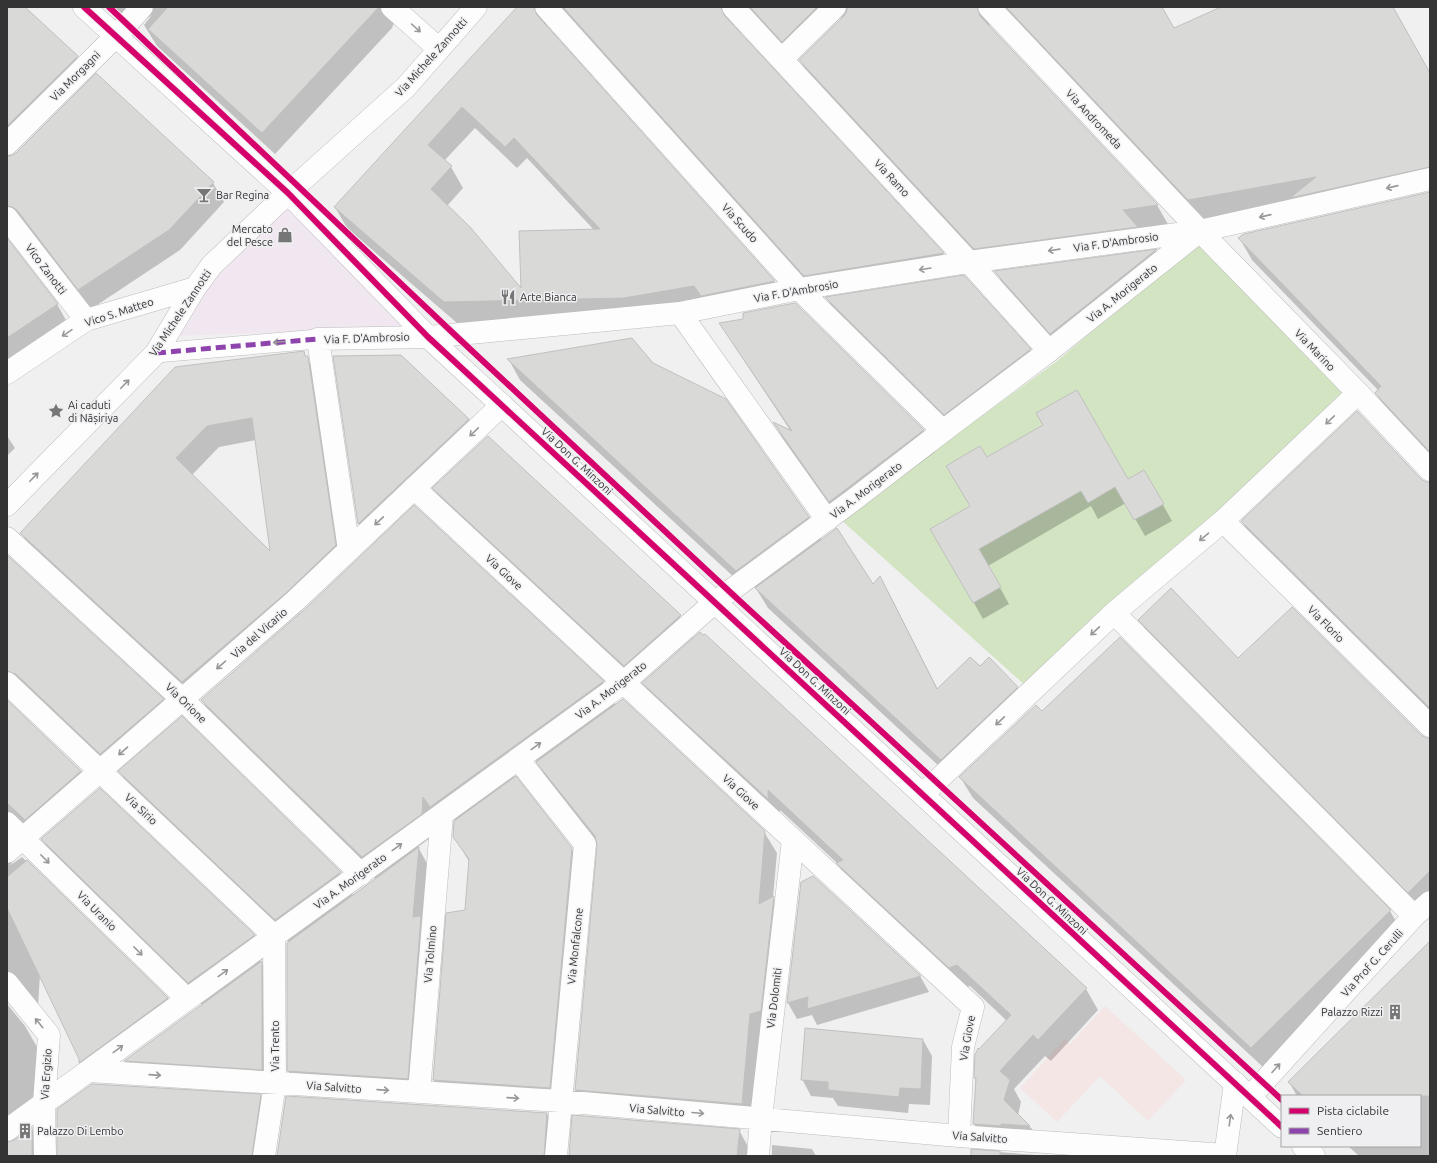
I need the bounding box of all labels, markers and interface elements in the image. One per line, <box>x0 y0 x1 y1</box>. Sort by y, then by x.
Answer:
street label: Via Michele Zannotti <box>393 15 469 99</box>
one-way arrow <box>410 23 420 32</box>
street label: Via Morgagni <box>48 49 102 103</box>
street label: Via Andromeda <box>1064 87 1124 151</box>
street label: Via Ramo <box>872 157 912 199</box>
one-way arrow <box>1386 184 1399 192</box>
bar icon: Bar Regina <box>195 186 213 204</box>
place label: Bar Regina <box>216 189 269 201</box>
street label: Via Scudo <box>719 201 761 245</box>
one-way arrow <box>1259 213 1272 220</box>
place label: Mercato del Pesce <box>227 223 273 248</box>
shop icon: Mercato del Pesce <box>276 226 294 244</box>
street label: Via F. D'Ambrosio <box>1073 230 1159 254</box>
street label: Vico Zanotti <box>23 241 69 297</box>
one-way arrow <box>1048 246 1061 254</box>
street label: Via A. Morigerato <box>1085 261 1159 325</box>
one-way arrow <box>919 265 932 273</box>
street label: Via Michele Zannotti <box>147 268 213 358</box>
street label: Via F. D'Ambrosio <box>753 278 839 304</box>
restaurant icon: Arte Bianca <box>499 288 517 306</box>
place label: Arte Bianca <box>520 291 577 303</box>
street label: Vico S. Matteo <box>83 295 155 329</box>
street label: Via Marino <box>1292 327 1338 373</box>
one-way arrow <box>62 329 73 337</box>
street label: Via F. D'Ambrosio <box>324 331 410 345</box>
one-way arrow <box>273 338 286 346</box>
one-way arrow <box>120 379 130 389</box>
place label: Ai caduti di Nāṣiriya <box>68 399 118 425</box>
place icon: Ai caduti di Nāṣiriya <box>47 402 65 420</box>
one-way arrow <box>1325 415 1335 424</box>
street label: Via Don G. Minzoni <box>539 425 615 497</box>
one-way arrow <box>469 427 479 436</box>
street label: Via A. Morigerato <box>828 459 904 521</box>
one-way arrow <box>29 472 39 482</box>
one-way arrow <box>374 516 384 526</box>
one-way arrow <box>1199 533 1209 542</box>
street label: Via Giove <box>483 552 525 592</box>
street label: Via Florio <box>1305 603 1347 645</box>
street label: Via del Vicario <box>229 605 289 661</box>
one-way arrow <box>1090 627 1100 636</box>
street label: Via Don G. Minzoni <box>777 645 853 717</box>
street label: Via A. Morigerato <box>573 659 649 721</box>
one-way arrow <box>216 661 226 670</box>
street label: Via Orione <box>163 680 209 726</box>
one-way arrow <box>995 716 1005 725</box>
one-way arrow <box>530 742 541 750</box>
one-way arrow <box>118 746 128 755</box>
street label: Via Giove <box>720 772 762 812</box>
street label: Via Sirio <box>122 791 160 827</box>
one-way arrow <box>391 843 402 852</box>
street label: Via A. Morigerato <box>311 851 389 911</box>
one-way arrow <box>40 855 50 864</box>
street label: Via Don G. Minzoni <box>1014 865 1090 937</box>
street label: Via Uranio <box>75 889 119 933</box>
street label: Via Monfalcone <box>565 907 585 985</box>
street label: Via Tolmino <box>421 925 439 983</box>
street label: Via Prof G. Cerulli <box>1339 927 1405 999</box>
one-way arrow <box>133 946 143 956</box>
street label: Via Dolomiti <box>764 967 784 1029</box>
one-way arrow <box>218 969 229 977</box>
building icon: Palazzo Rizzi <box>1386 1003 1404 1021</box>
place label: Palazzo Rizzi <box>1321 1006 1383 1018</box>
street label: Via Giove <box>957 1014 977 1062</box>
one-way arrow <box>34 1017 43 1028</box>
street label: Via Trento <box>269 1020 281 1072</box>
one-way arrow <box>112 1045 123 1053</box>
street label: Via Ergizio <box>38 1048 54 1100</box>
one-way arrow <box>1272 1063 1281 1074</box>
one-way arrow <box>148 1071 161 1079</box>
street label: Via Salvitto <box>306 1079 362 1095</box>
one-way arrow <box>376 1086 389 1094</box>
one-way arrow <box>506 1095 519 1102</box>
legend <box>1281 1095 1421 1147</box>
street label: Via Salvitto <box>629 1102 685 1118</box>
text: Pista ciclabile <box>1317 1104 1389 1117</box>
one-way arrow <box>691 1110 704 1117</box>
one-way arrow <box>1226 1114 1234 1127</box>
building icon: Palazzo Di Lembo <box>16 1122 34 1140</box>
text: Sentiero <box>1317 1124 1363 1137</box>
place label: Palazzo Di Lembo <box>37 1125 124 1137</box>
street label: Via Salvitto <box>952 1129 1008 1145</box>

